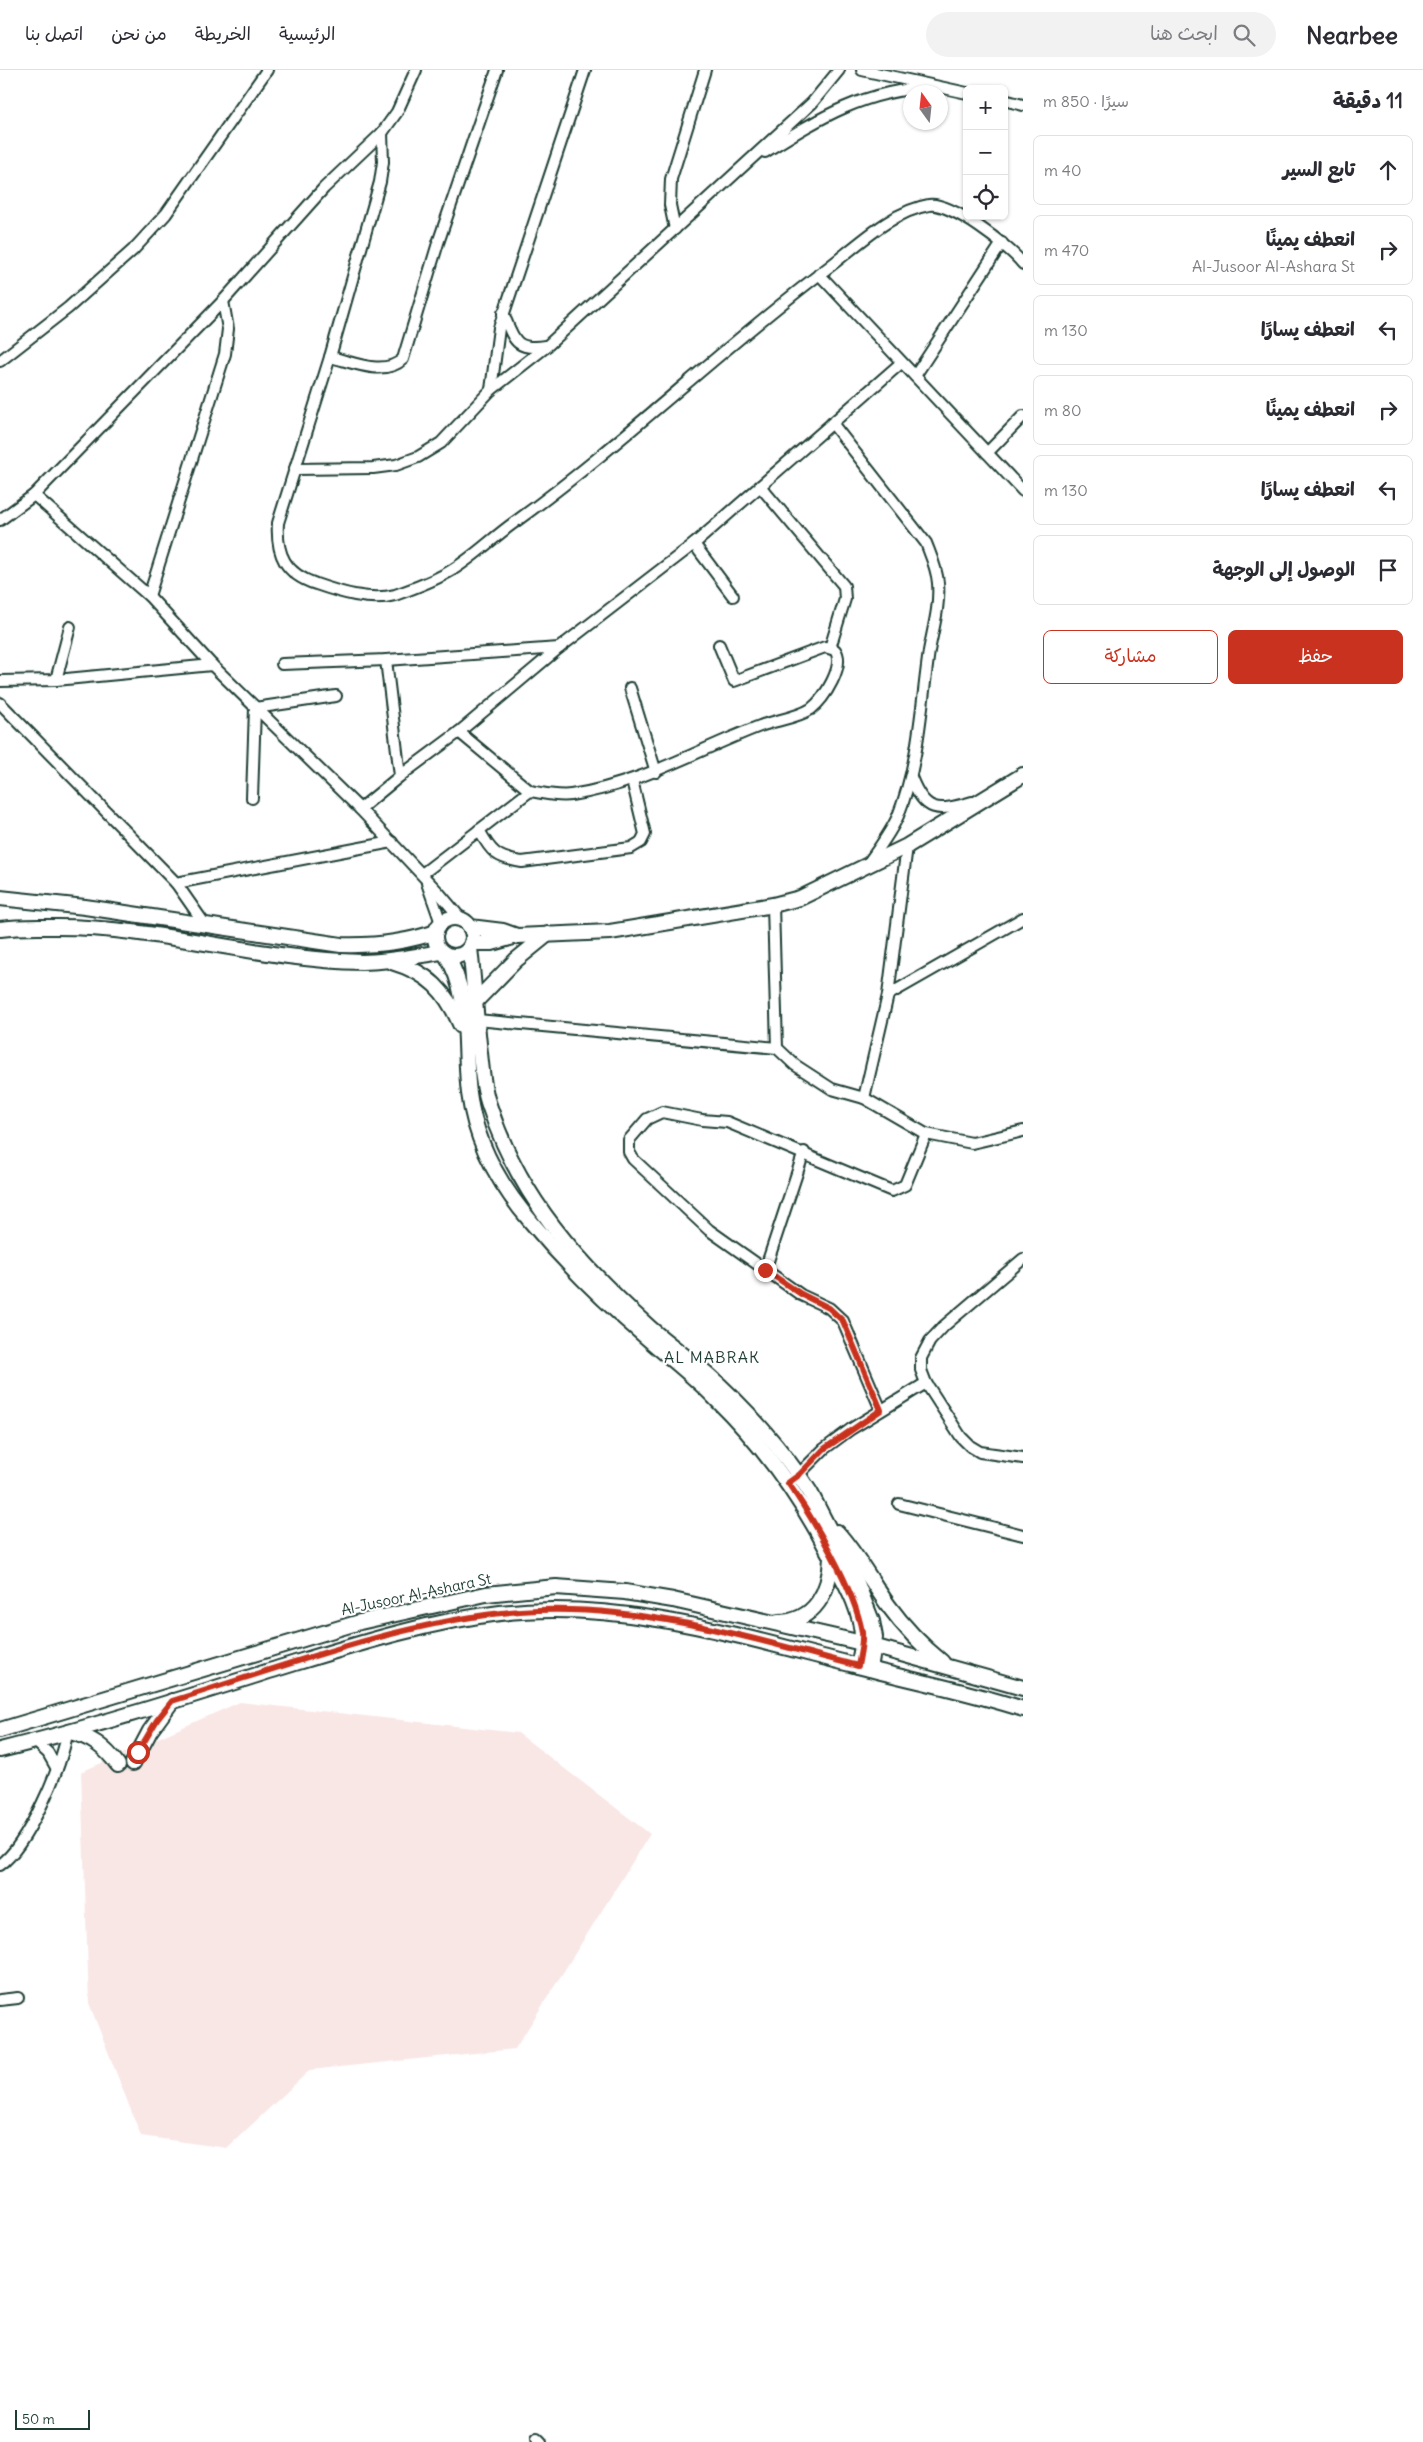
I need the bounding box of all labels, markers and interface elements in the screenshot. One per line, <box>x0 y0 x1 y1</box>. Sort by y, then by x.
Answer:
search box <box>926 12 1276 57</box>
text: Nearbee <box>1306 20 1398 50</box>
text: ابحث هنا <box>1150 21 1218 45</box>
icon: search <box>1230 21 1258 49</box>
text: اتصل بنا <box>25 22 83 45</box>
text: من نحن <box>111 22 167 45</box>
text: الخريطة <box>195 22 251 45</box>
text: الرئيسية <box>279 22 336 45</box>
north arrow <box>903 85 948 130</box>
map controls <box>963 85 1008 220</box>
button: + <box>963 85 1008 130</box>
text: 11 دقيقة <box>1333 87 1403 114</box>
text: سيرًا · 850 m <box>1043 91 1129 111</box>
button: − <box>963 130 1008 175</box>
icon: ahead <box>1374 156 1402 184</box>
text: تابع السير <box>1283 157 1355 181</box>
text: 40 m <box>1044 160 1082 180</box>
button: locate <box>963 175 1008 220</box>
text: انعطف يمينًا <box>1266 227 1355 251</box>
icon: right <box>1374 236 1402 264</box>
text: 470 m <box>1044 240 1089 260</box>
text: Al-Jusoor Al-Ashara St <box>1192 256 1355 276</box>
icon: left <box>1374 316 1402 344</box>
text: انعطف يسارًا <box>1261 317 1355 341</box>
text: 130 m <box>1044 320 1088 340</box>
icon: right <box>1374 396 1402 424</box>
text: انعطف يمينًا <box>1266 397 1355 421</box>
text: 80 m <box>1044 400 1082 420</box>
icon: left <box>1374 476 1402 504</box>
text: انعطف يسارًا <box>1261 477 1355 501</box>
text: 130 m <box>1044 480 1088 500</box>
icon: arrive <box>1374 556 1402 584</box>
text: الوصول إلى الوجهة <box>1212 557 1355 581</box>
button: مشاركة <box>1043 630 1218 684</box>
button: حفظ <box>1228 630 1403 684</box>
route end <box>754 1259 777 1282</box>
district label: AL MABRAK <box>664 1347 760 1367</box>
street label: Al-Jusoor Al-Ashara St <box>339 1569 493 1619</box>
route start <box>127 1741 150 1764</box>
scale bar <box>15 2407 90 2430</box>
text: 50 m <box>22 2410 55 2428</box>

